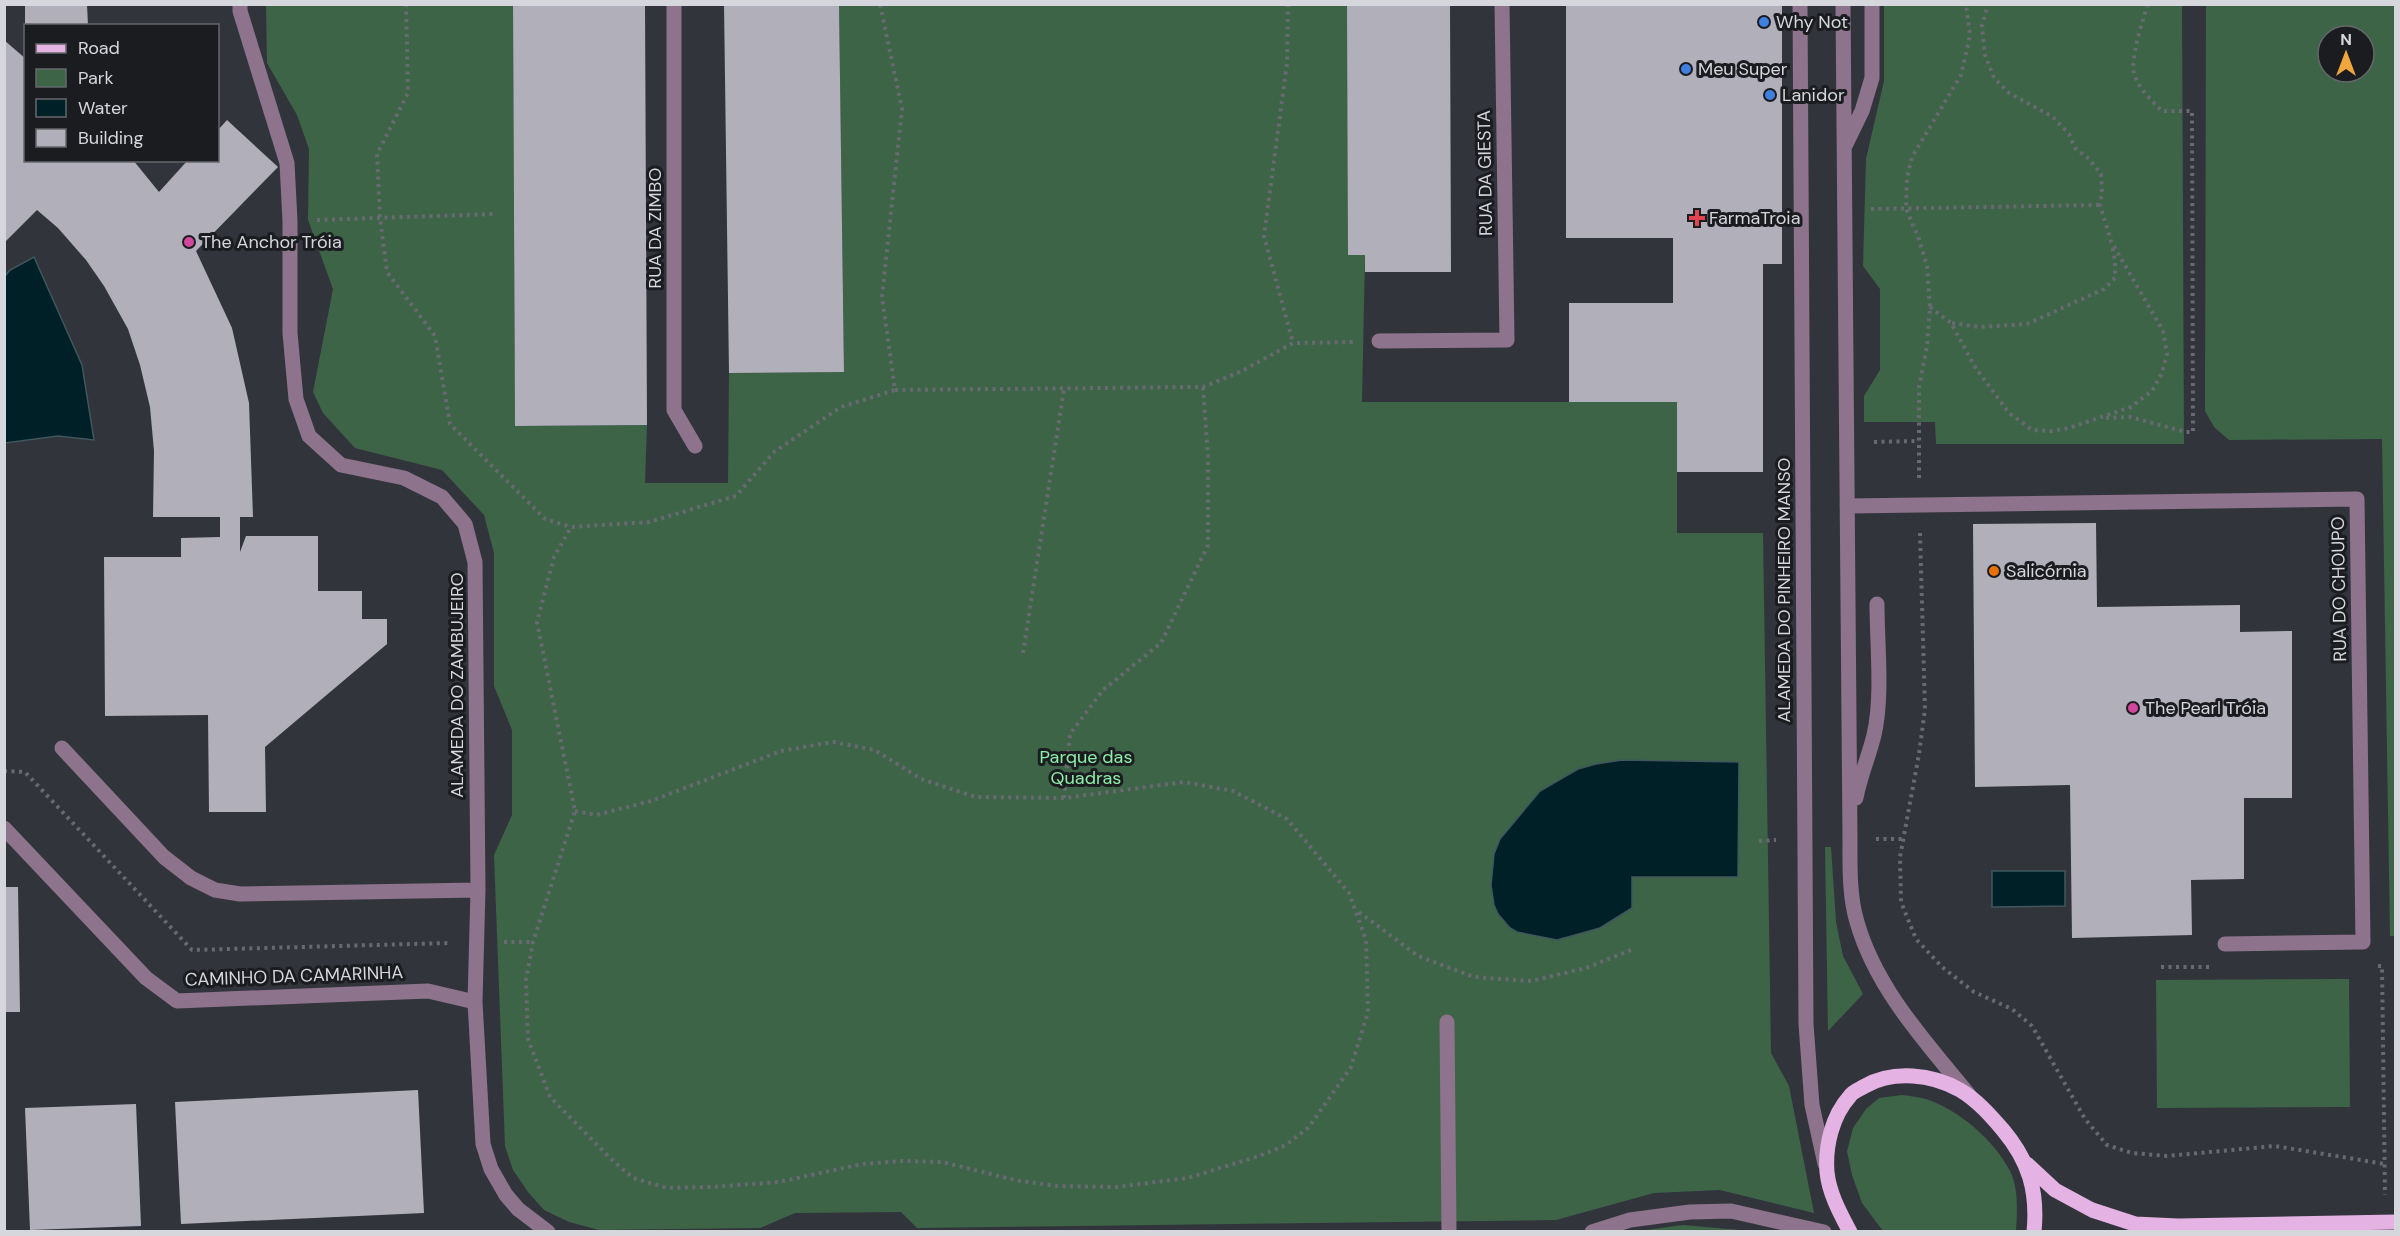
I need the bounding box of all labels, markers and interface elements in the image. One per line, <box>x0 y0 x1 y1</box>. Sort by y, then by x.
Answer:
place label: Why Not <box>1776 10 1848 34</box>
marker: Why Not <box>1757 15 1771 29</box>
legend <box>24 24 219 162</box>
north arrow <box>2316 24 2376 84</box>
text: N <box>2340 29 2352 50</box>
text: Road <box>78 36 120 60</box>
place label: Meu Super <box>1698 57 1788 81</box>
marker: Meu Super <box>1679 62 1693 76</box>
text: Park <box>78 66 114 90</box>
place label: Lanidor <box>1782 83 1845 107</box>
marker: Lanidor <box>1763 88 1777 102</box>
text: Water <box>78 96 128 120</box>
street label: RUA DA GIESTA <box>1472 110 1498 236</box>
text: Building <box>78 126 143 150</box>
street label: RUA DA ZIMBO <box>643 168 667 288</box>
place label: FarmaTroia <box>1709 206 1800 230</box>
marker: FarmaTroia <box>1690 211 1704 225</box>
place label: The Anchor Tróia <box>201 230 342 254</box>
marker: The Anchor Tróia <box>182 235 196 249</box>
street label: ALAMEDA DO PINHEIRO MANSO <box>1772 457 1796 723</box>
street label: RUA DO CHOUPO <box>2326 516 2352 662</box>
place label: Salicórnia <box>2006 559 2087 583</box>
marker: Salicórnia <box>1987 564 2001 578</box>
street label: ALAMEDA DO ZAMBUJEIRO <box>445 572 469 798</box>
place label: The Pearl Tróia <box>2145 696 2266 720</box>
marker: The Pearl Tróia <box>2126 701 2140 715</box>
park label: Parque das Quadras <box>1040 745 1132 790</box>
street label: CAMINHO DA CAMARINHA <box>184 960 404 992</box>

